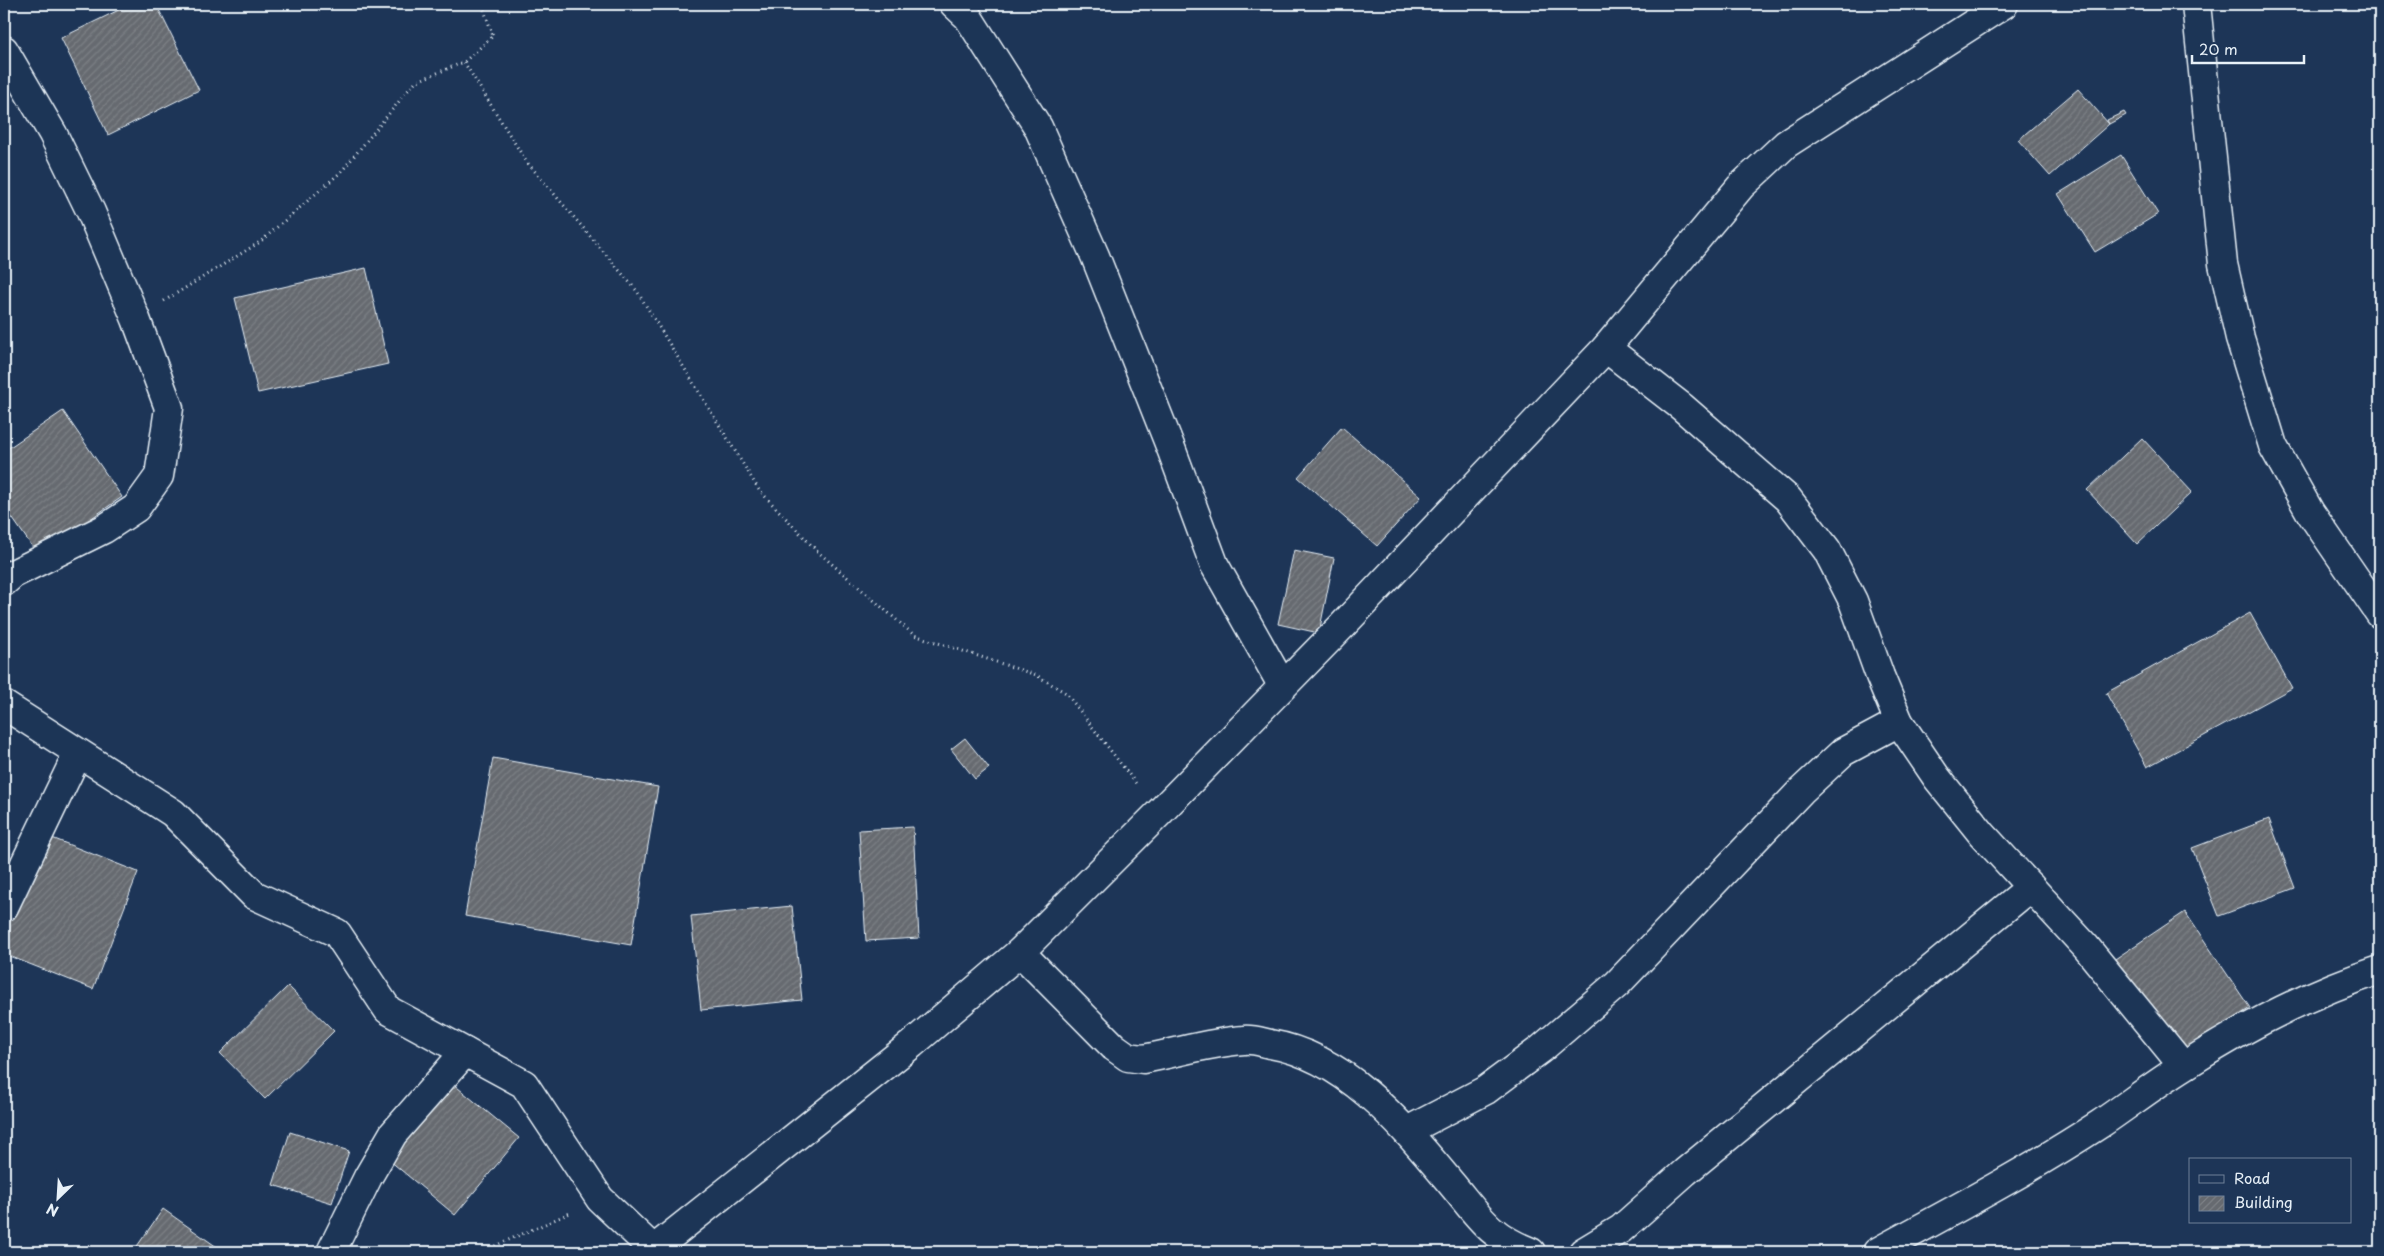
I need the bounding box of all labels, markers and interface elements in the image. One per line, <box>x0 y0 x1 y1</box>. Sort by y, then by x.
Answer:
scale bar <box>2192 32 2304 64</box>
text: 20 m <box>2199 37 2238 60</box>
legend <box>2189 1158 2352 1224</box>
text: Road <box>2234 1166 2270 1189</box>
north arrow <box>32 1174 82 1224</box>
text: Building <box>2234 1190 2293 1213</box>
text: N <box>43 1198 62 1222</box>

